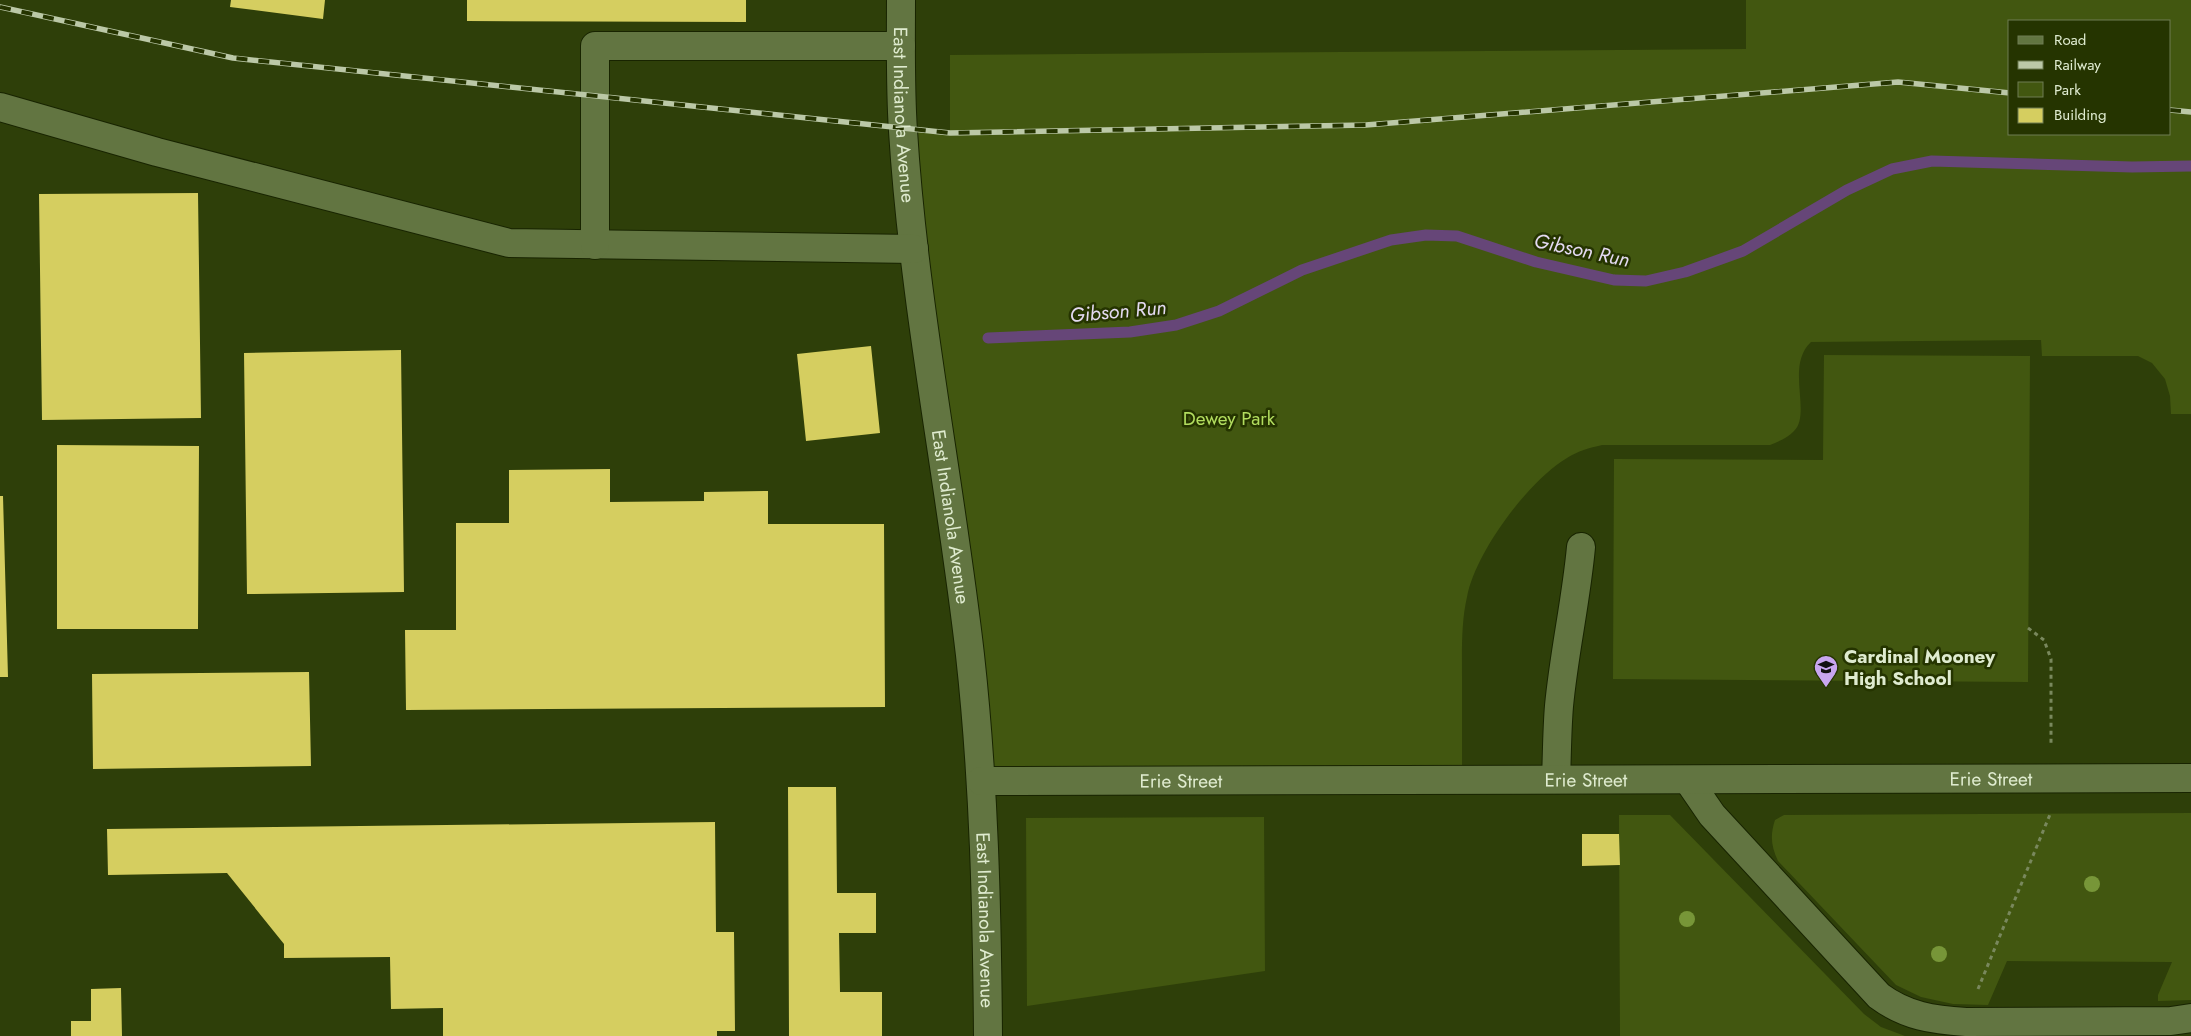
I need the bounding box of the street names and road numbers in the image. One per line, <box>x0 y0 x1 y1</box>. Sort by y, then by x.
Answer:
street label: East Indianola Avenue <box>887 27 922 204</box>
street label: East Indianola Avenue <box>925 428 977 606</box>
street label: Erie Street <box>1950 765 2033 793</box>
street label: Erie Street <box>1545 766 1628 794</box>
street label: Erie Street <box>1140 767 1223 795</box>
street label: East Indianola Avenue <box>969 832 1001 1008</box>

